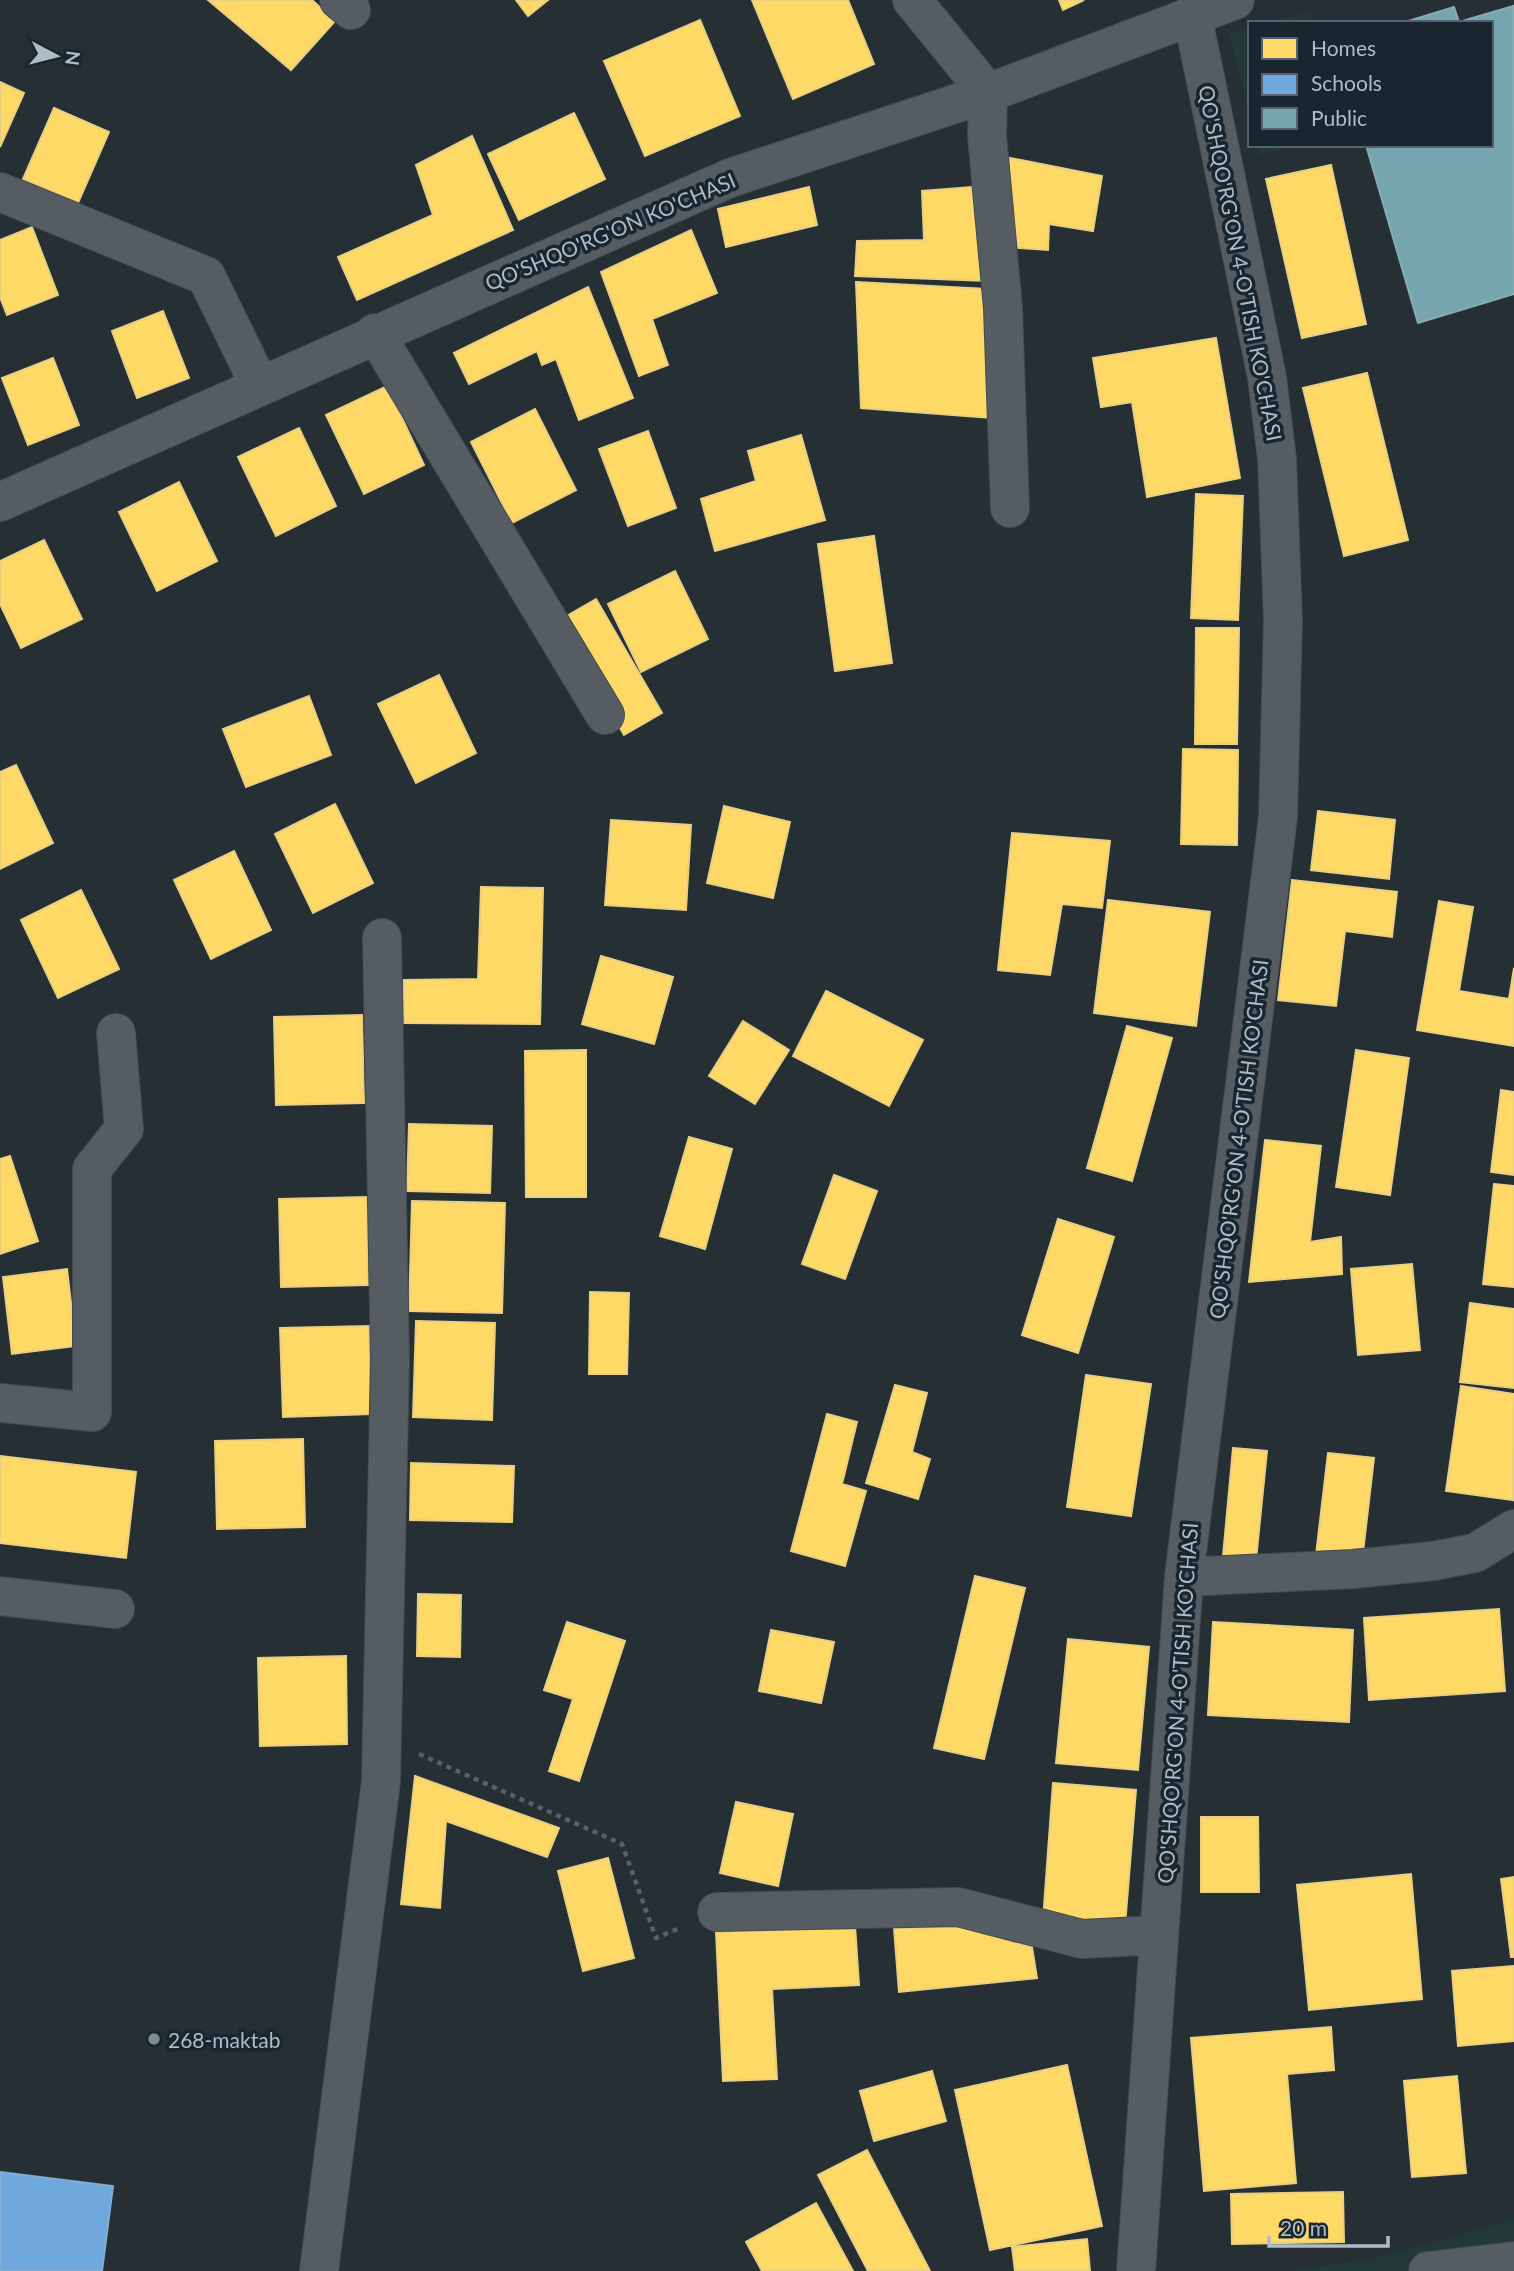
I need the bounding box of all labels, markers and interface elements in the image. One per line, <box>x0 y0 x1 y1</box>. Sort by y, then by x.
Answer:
north arrow <box>21 21 91 91</box>
legend <box>1248 21 1493 147</box>
text: Homes <box>1311 35 1376 60</box>
text: N <box>61 49 86 67</box>
text: Schools <box>1311 70 1382 95</box>
street label: QO'SHQO'RG'ON 4-O'TISH KO'CHASI <box>1194 83 1288 443</box>
text: Public <box>1311 105 1367 130</box>
street label: QO'SHQO'RG'ON KO'CHASI <box>481 167 739 295</box>
street label: QO'SHQO'RG'ON 4-O'TISH KO'CHASI <box>1204 958 1272 1320</box>
street label: QO'SHQO'RG'ON 4-O'TISH KO'CHASI <box>1152 1522 1202 1884</box>
place label: 268-maktab <box>168 2027 280 2052</box>
marker: 268-maktab <box>146 2031 162 2047</box>
scale bar <box>1269 2204 1388 2248</box>
text: 20 m <box>1280 2215 1327 2240</box>

